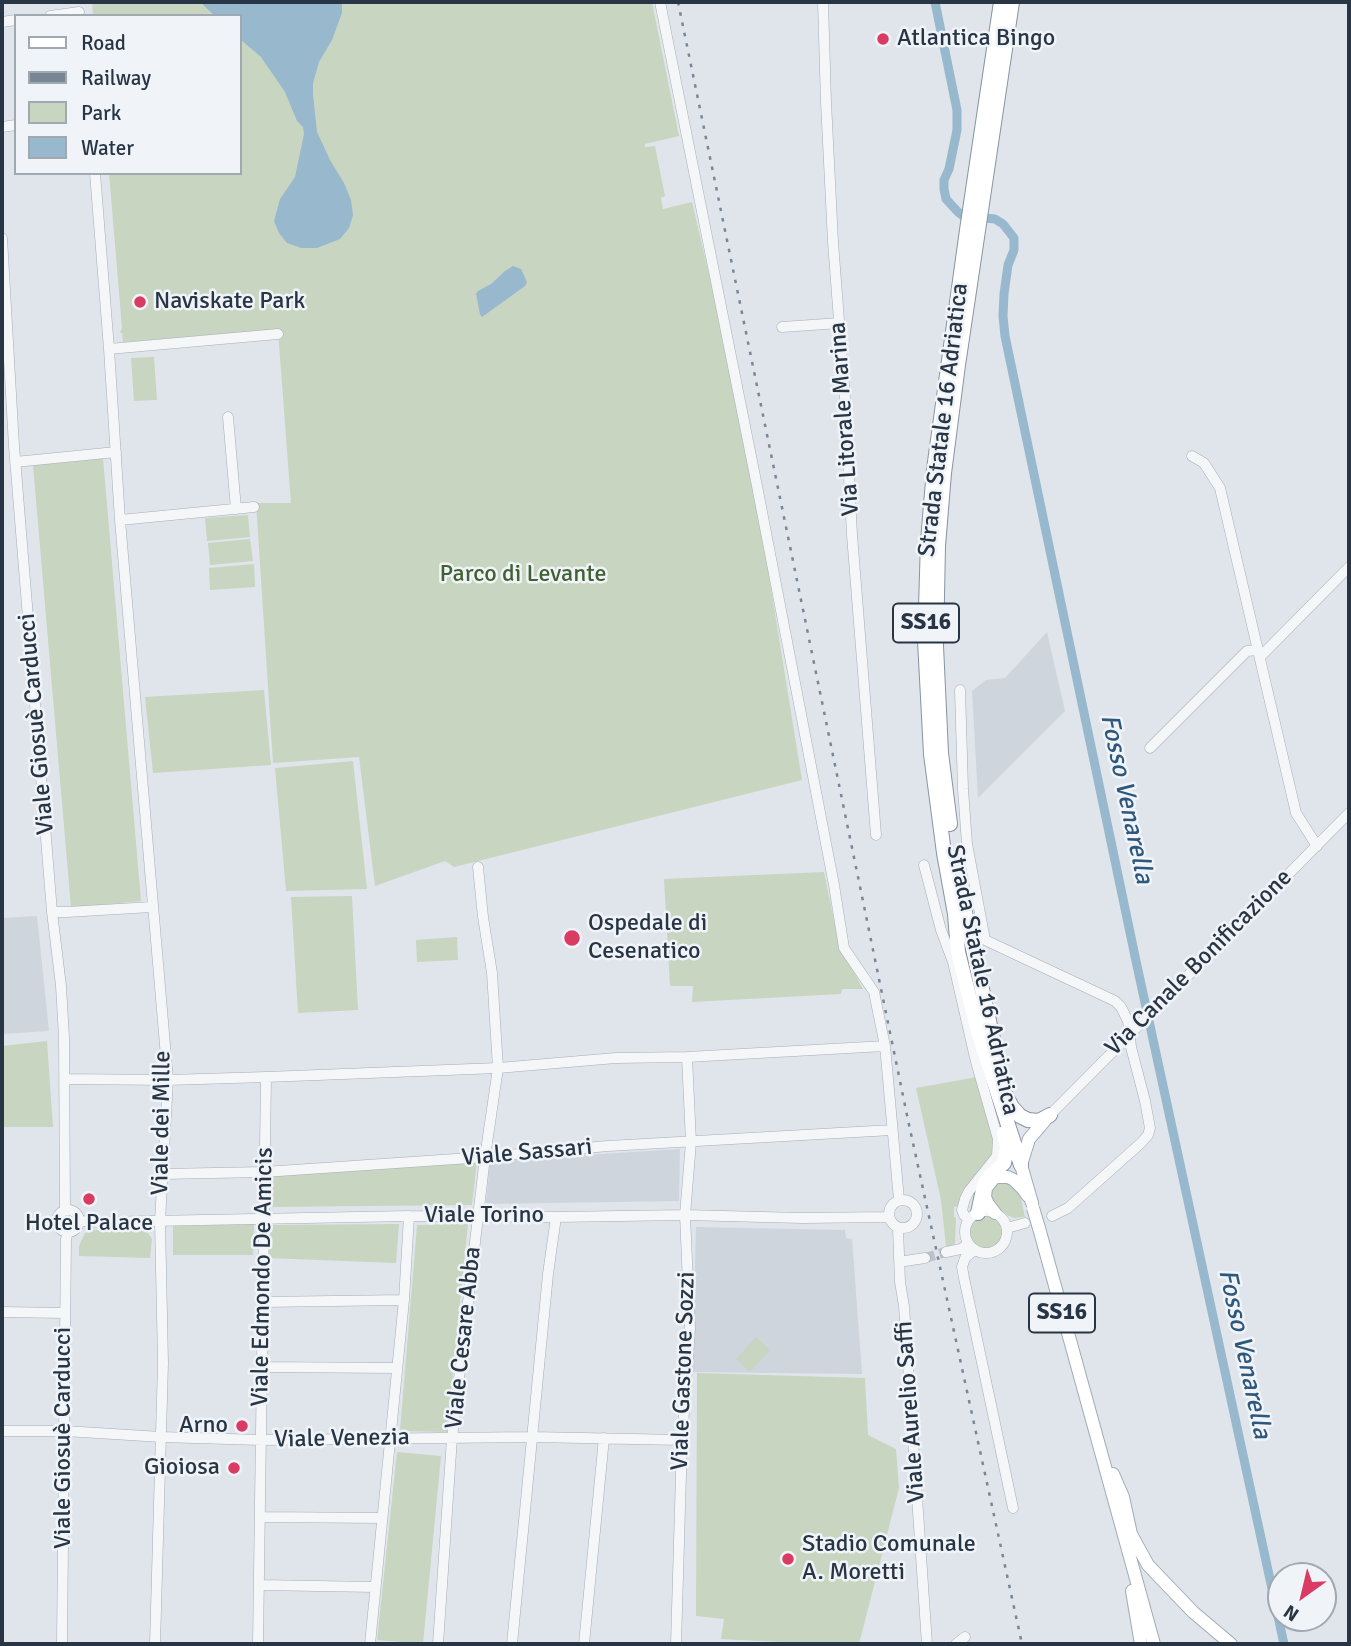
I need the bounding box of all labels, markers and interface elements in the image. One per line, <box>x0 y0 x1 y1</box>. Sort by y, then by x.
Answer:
legend <box>14 14 242 175</box>
place label: Atlantica Bingo <box>897 25 1055 53</box>
text: Road <box>81 30 126 56</box>
marker: Atlantica Bingo <box>875 31 891 47</box>
text: Railway <box>81 65 151 91</box>
text: Park <box>81 100 121 126</box>
text: Water <box>81 135 134 161</box>
street label: Strada Statale 16 Adriatica <box>913 281 975 559</box>
place label: Naviskate Park <box>154 288 305 316</box>
marker: Naviskate Park <box>132 294 148 310</box>
street label: Via Litorale Marina <box>824 321 866 517</box>
park label: Parco di Levante <box>440 561 606 589</box>
road number: SS16 <box>893 604 959 642</box>
street label: Viale Giosuè Carducci <box>13 612 61 836</box>
water label: Fosso Venarella <box>1093 711 1159 887</box>
street label: Strada Statale 16 Adriatica <box>939 842 1025 1118</box>
street label: Via Canale Bonificazione <box>1100 864 1298 1062</box>
place label: Ospedale di Cesenatico <box>588 910 707 966</box>
marker: Ospedale di Cesenatico <box>562 928 582 948</box>
street label: Viale dei Mille <box>146 1050 178 1196</box>
street label: Viale Sassari <box>461 1133 593 1173</box>
street label: Viale Edmondo De Amicis <box>246 1147 280 1407</box>
marker: Hotel Palace <box>81 1191 97 1207</box>
street label: Viale Torino <box>424 1202 544 1230</box>
place label: Hotel Palace <box>25 1210 153 1238</box>
street label: Viale Cesare Abba <box>440 1245 488 1431</box>
water label: Fosso Venarella <box>1211 1266 1277 1442</box>
street label: Viale Gastone Sozzi <box>666 1271 702 1471</box>
road number: SS16 <box>1029 1294 1095 1332</box>
street label: Viale Aurelio Saffi <box>890 1320 932 1504</box>
street label: Viale Giosuè Carducci <box>50 1327 78 1549</box>
place label: Arno <box>179 1412 228 1440</box>
marker: Arno <box>234 1418 250 1434</box>
street label: Viale Venezia <box>274 1423 410 1455</box>
place label: Gioiosa <box>144 1454 220 1482</box>
marker: Gioiosa <box>226 1460 242 1476</box>
place label: Stadio Comunale A. Moretti <box>802 1531 976 1587</box>
marker: Stadio Comunale A. Moretti <box>780 1551 796 1567</box>
north arrow <box>1267 1562 1337 1632</box>
text: N <box>1279 1599 1304 1626</box>

